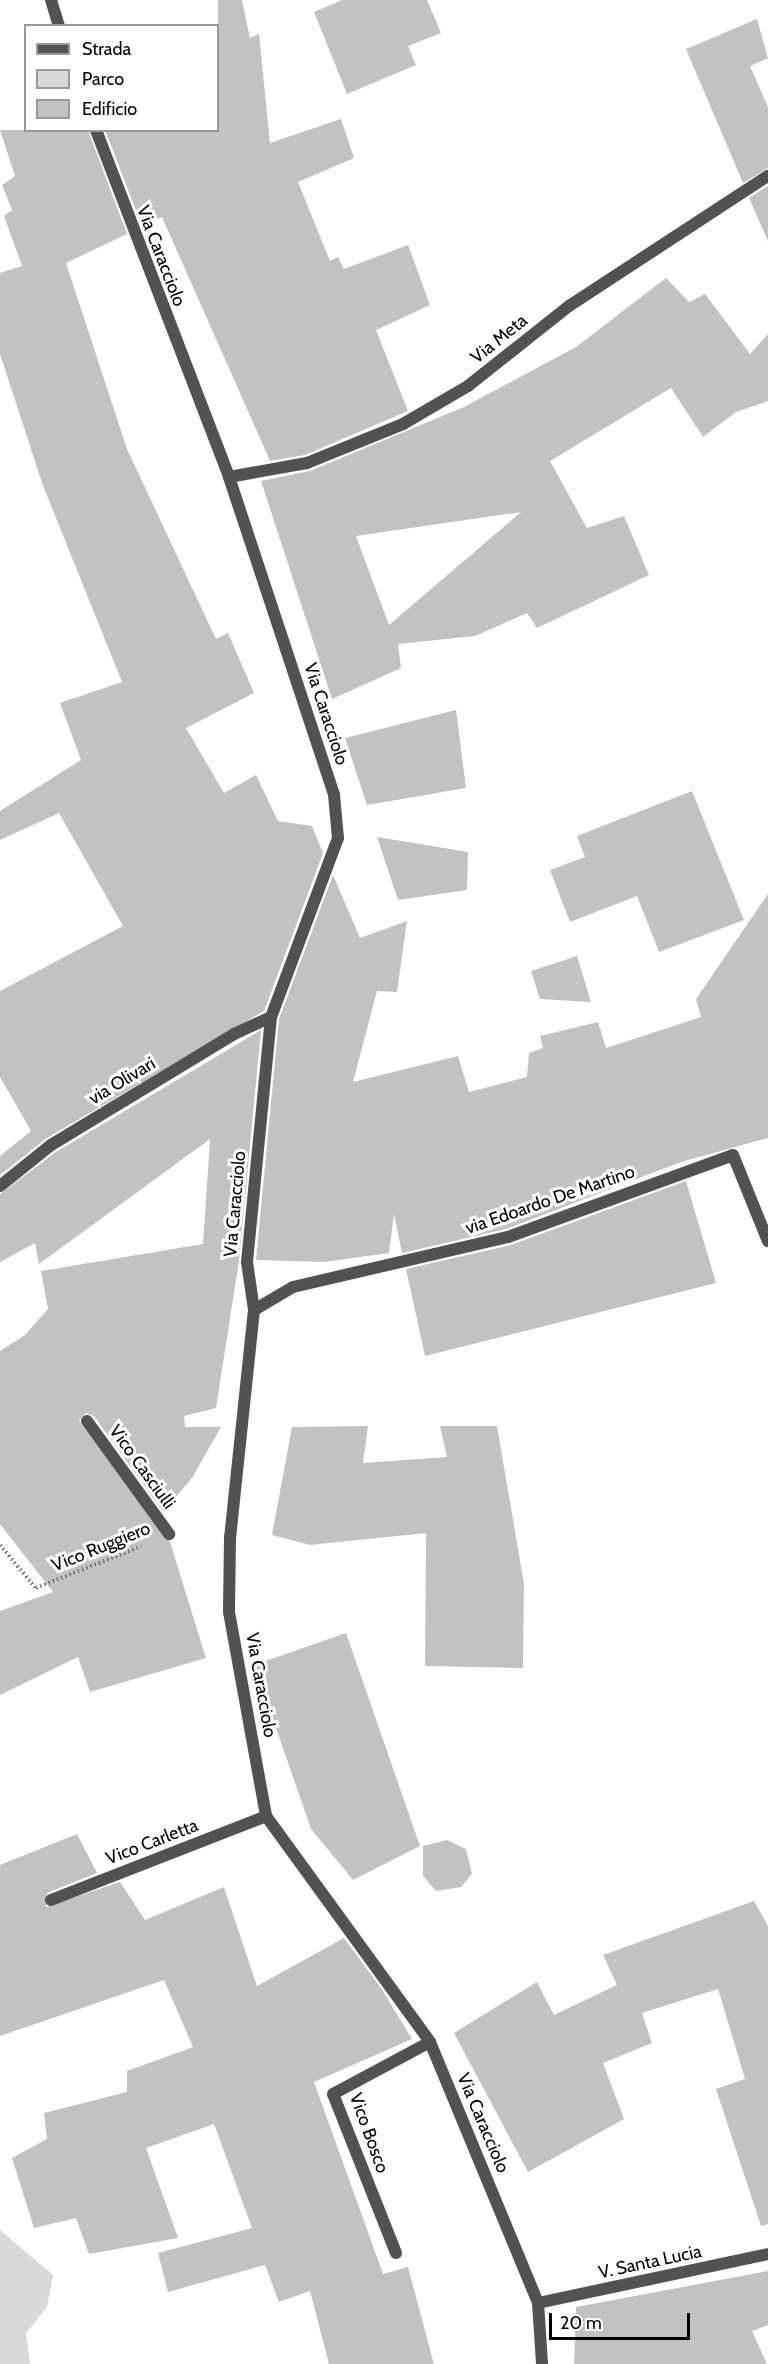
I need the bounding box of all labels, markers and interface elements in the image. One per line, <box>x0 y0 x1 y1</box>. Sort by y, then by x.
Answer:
legend <box>24 24 219 132</box>
text: Strada <box>82 38 131 60</box>
text: Parco <box>82 68 124 90</box>
text: Edificio <box>82 98 137 120</box>
street label: Via Caracciolo <box>132 203 190 309</box>
street label: Via Meta <box>466 310 532 368</box>
street label: Via Caracciolo <box>299 660 353 768</box>
street label: via Olivari <box>85 1053 159 1109</box>
street label: Via Caracciolo <box>220 1150 250 1258</box>
street label: via Edoardo De Martino <box>462 1161 638 1239</box>
street label: Vico Casciulli <box>104 1421 180 1513</box>
street label: Vico Ruggiero <box>49 1517 153 1577</box>
street label: Via Caracciolo <box>241 1631 281 1739</box>
street label: Vico Carletta <box>103 1815 201 1869</box>
street label: Via Caracciolo <box>452 2070 514 2176</box>
street label: Vico Bosco <box>345 2090 393 2176</box>
street label: V. Santa Lucia <box>597 2241 703 2283</box>
scale bar <box>552 2301 693 2339</box>
text: 20 m <box>560 2312 602 2334</box>

